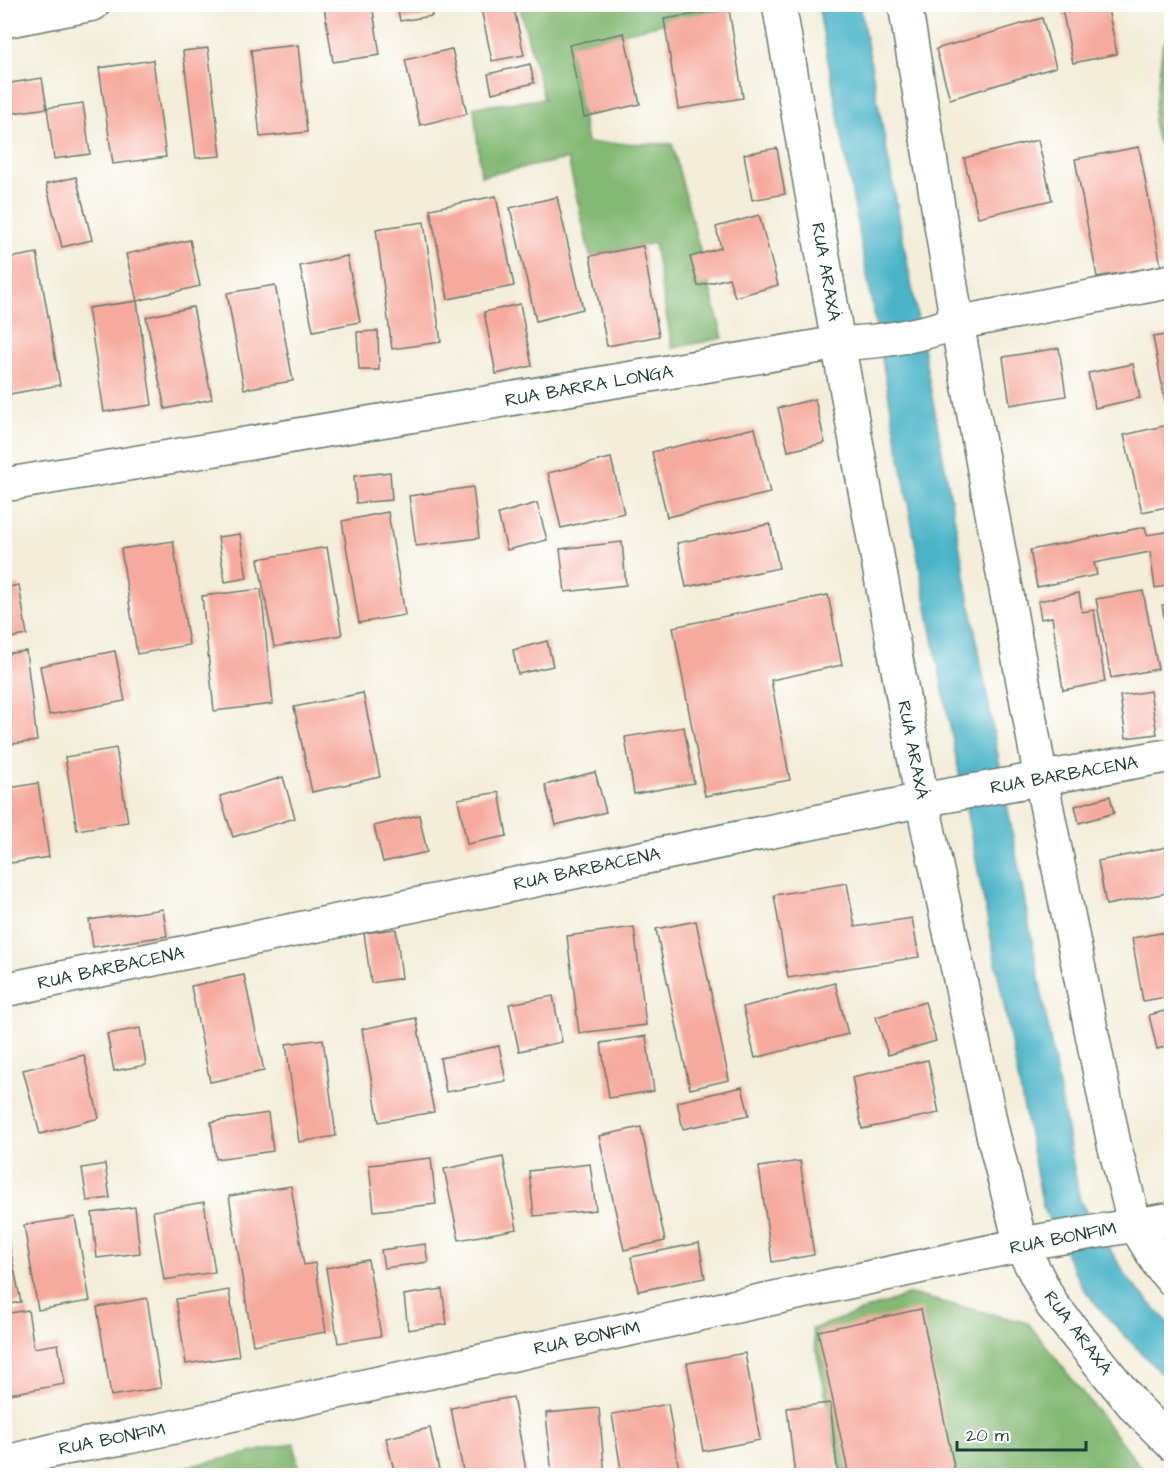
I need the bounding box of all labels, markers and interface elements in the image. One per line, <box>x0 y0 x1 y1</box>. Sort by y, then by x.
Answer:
street label: RUA ARAXÁ <box>805 221 847 324</box>
street label: RUA BARRA LONGA <box>503 359 675 413</box>
street label: RUA ARAXÁ <box>891 699 935 802</box>
street label: RUA BARBACENA <box>988 750 1140 800</box>
street label: RUA BARBACENA <box>511 841 663 897</box>
street label: RUA BARBACENA <box>35 940 187 996</box>
street label: RUA BONFIM <box>1008 1215 1118 1261</box>
street label: RUA ARAXÁ <box>1038 1286 1118 1381</box>
street label: RUA BONFIM <box>532 1315 642 1361</box>
scale bar <box>957 1414 1086 1452</box>
street label: RUA BONFIM <box>57 1416 167 1462</box>
text: 20 m <box>966 1423 1009 1448</box>

